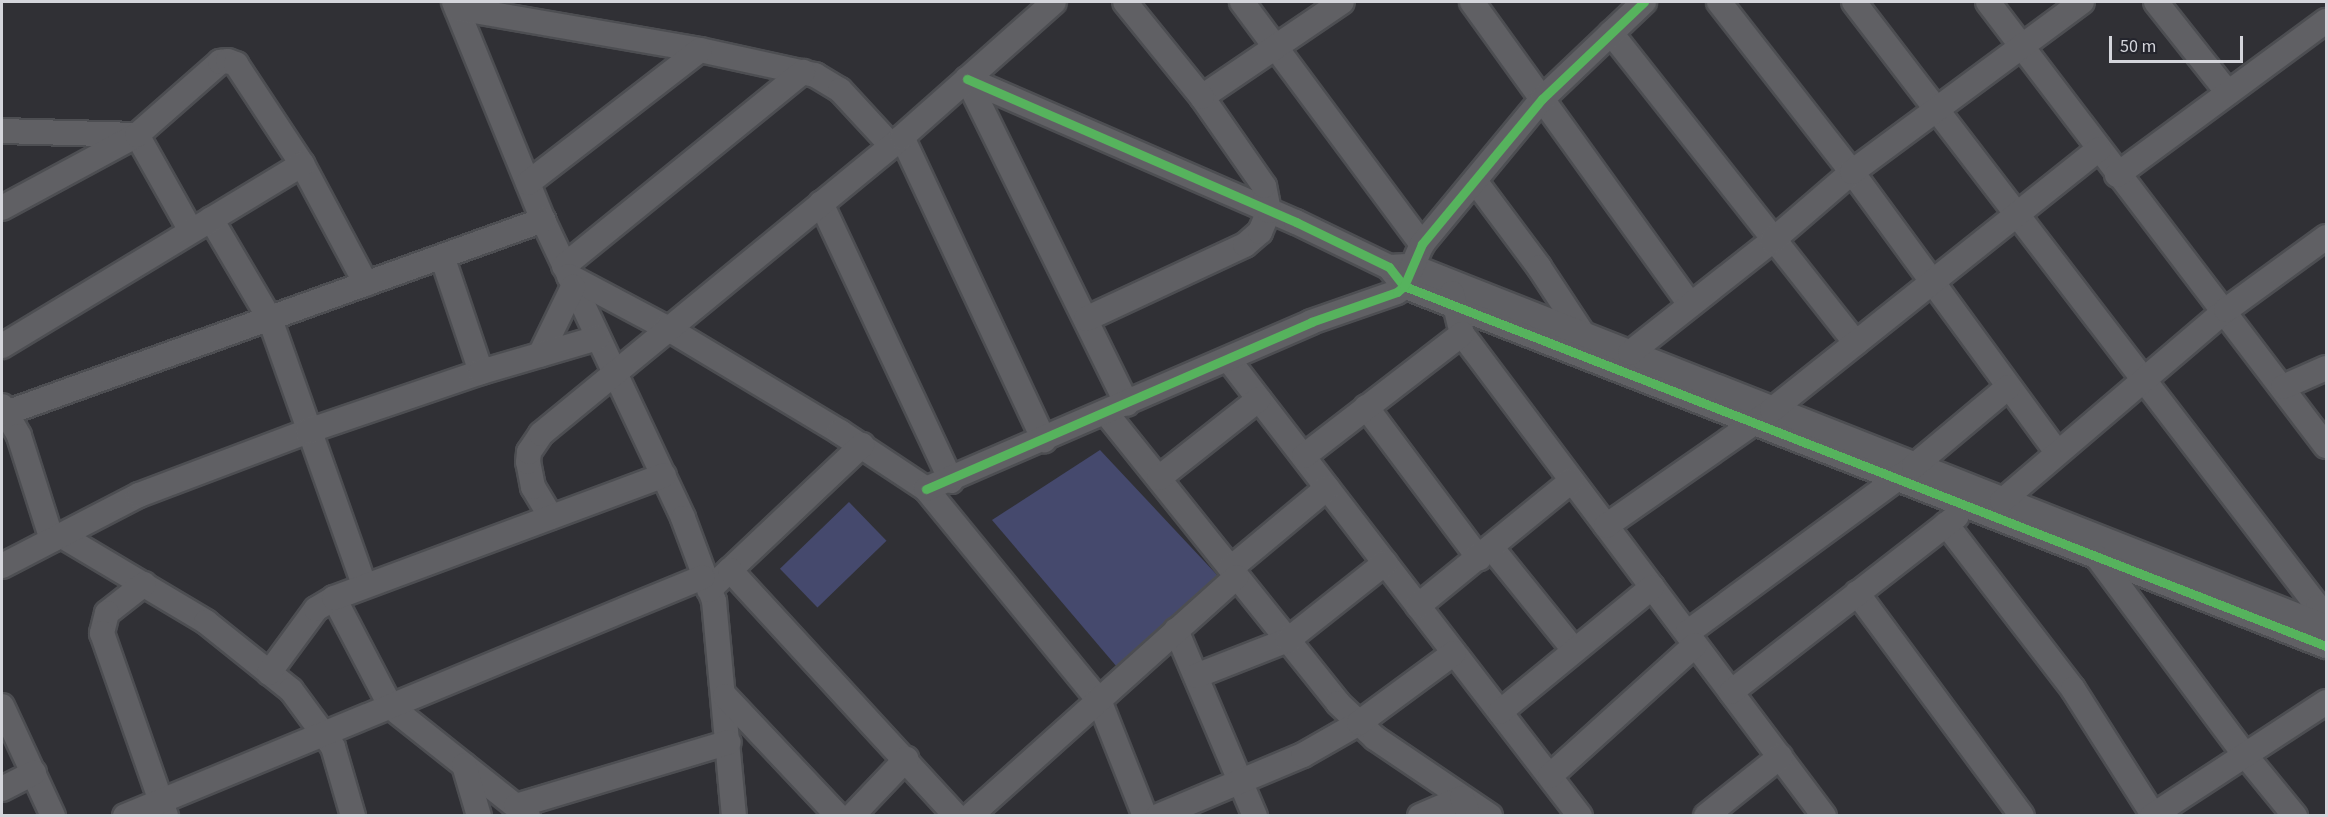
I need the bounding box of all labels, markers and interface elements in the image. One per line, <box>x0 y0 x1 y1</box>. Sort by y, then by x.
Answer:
scale bar <box>2112 24 2246 62</box>
text: 50 m <box>2120 34 2156 59</box>

